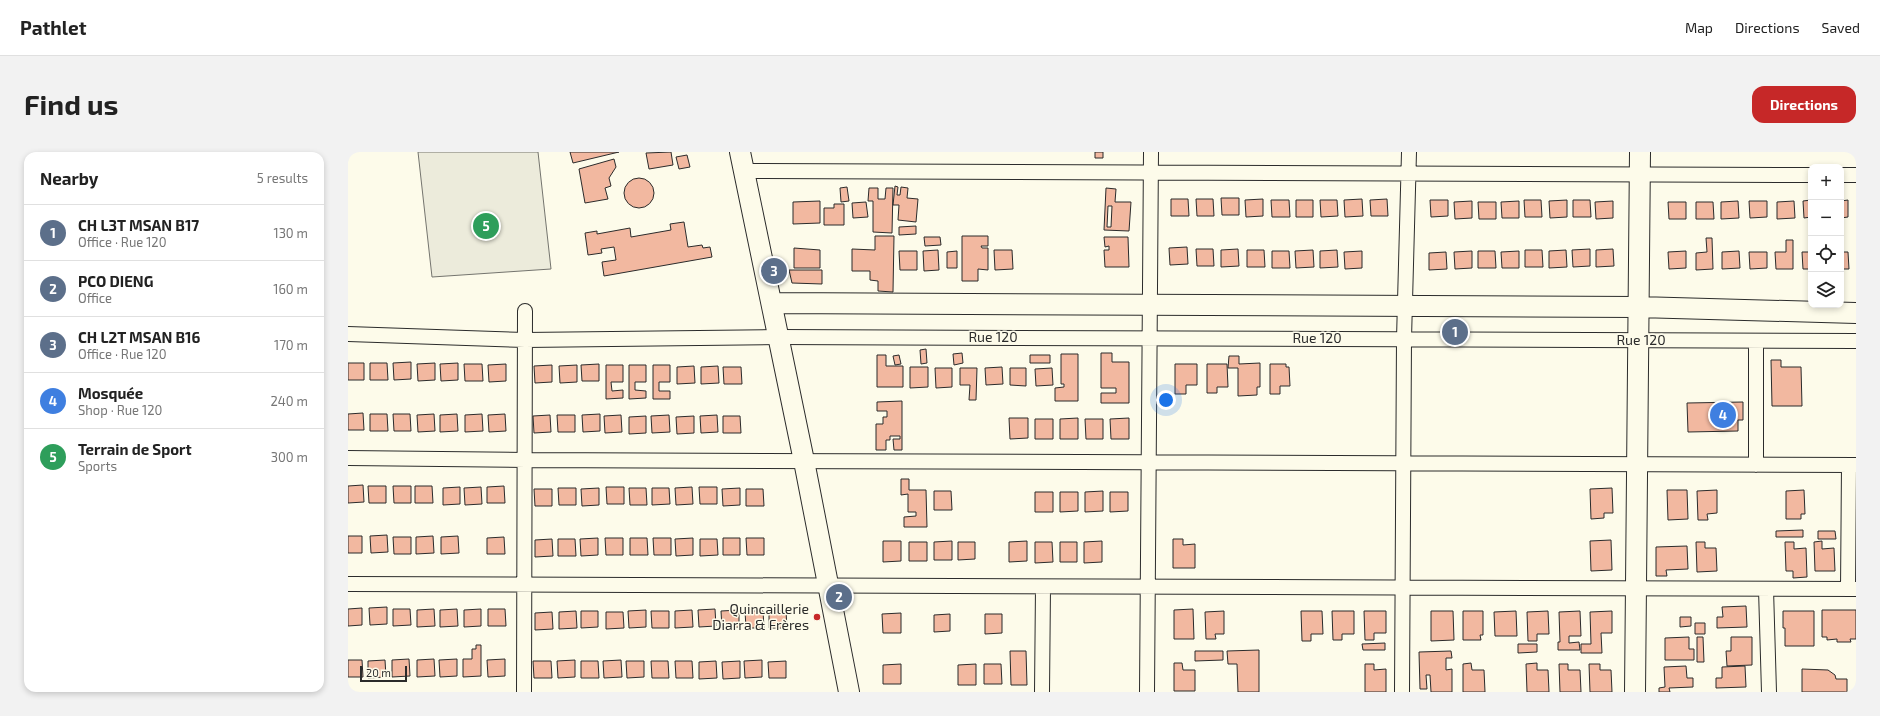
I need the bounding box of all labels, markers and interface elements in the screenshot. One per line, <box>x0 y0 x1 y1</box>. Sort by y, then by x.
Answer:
text: Pathlet <box>20 16 86 39</box>
text: Map <box>1685 19 1713 36</box>
text: Directions <box>1735 19 1800 36</box>
text: Saved <box>1822 19 1860 36</box>
button: Directions <box>1752 86 1856 123</box>
text: Find us <box>24 87 118 121</box>
map controls <box>1808 164 1844 308</box>
button: + <box>1808 164 1844 200</box>
text: Nearby <box>40 168 98 188</box>
text: 5 results <box>257 170 308 186</box>
button: − <box>1808 200 1844 236</box>
pin: 5 <box>473 211 499 241</box>
text: CH L3T MSAN B17 <box>78 216 199 234</box>
text: 1 <box>50 225 56 241</box>
text: 130 m <box>273 225 308 241</box>
text: Office · Rue 120 <box>78 234 167 250</box>
button: locate <box>1808 236 1844 272</box>
pin: 3 <box>761 256 787 286</box>
text: PCO DIENG <box>78 272 153 290</box>
button: layers <box>1808 272 1844 308</box>
text: 2 <box>49 281 57 297</box>
text: 160 m <box>273 281 308 297</box>
text: Office <box>78 290 112 306</box>
pin: 1 <box>1442 317 1468 347</box>
text: CH L2T MSAN B16 <box>78 328 200 346</box>
street label: Rue 120 <box>968 328 1018 345</box>
street label: Rue 120 <box>1292 329 1342 346</box>
street label: Rue 120 <box>1616 331 1666 348</box>
text: 3 <box>49 337 57 353</box>
text: 170 m <box>274 337 308 353</box>
text: Office · Rue 120 <box>78 346 167 362</box>
text: Mosquée <box>78 384 143 402</box>
your location <box>1156 390 1176 410</box>
text: 4 <box>49 393 57 409</box>
text: 240 m <box>271 393 308 409</box>
pin: 4 <box>1710 400 1736 430</box>
text: Shop · Rue 120 <box>78 402 162 418</box>
text: Terrain de Sport <box>78 440 192 458</box>
text: 5 <box>49 449 57 465</box>
text: 300 m <box>271 449 308 465</box>
text: Sports <box>78 458 117 474</box>
pin: 2 <box>826 582 852 612</box>
place label: Quincaillerie Diarra & Frères <box>712 600 809 633</box>
marker: Quincaillerie Diarra & Frères <box>812 612 822 622</box>
scale bar <box>360 664 407 683</box>
text: 20 m <box>366 666 391 679</box>

